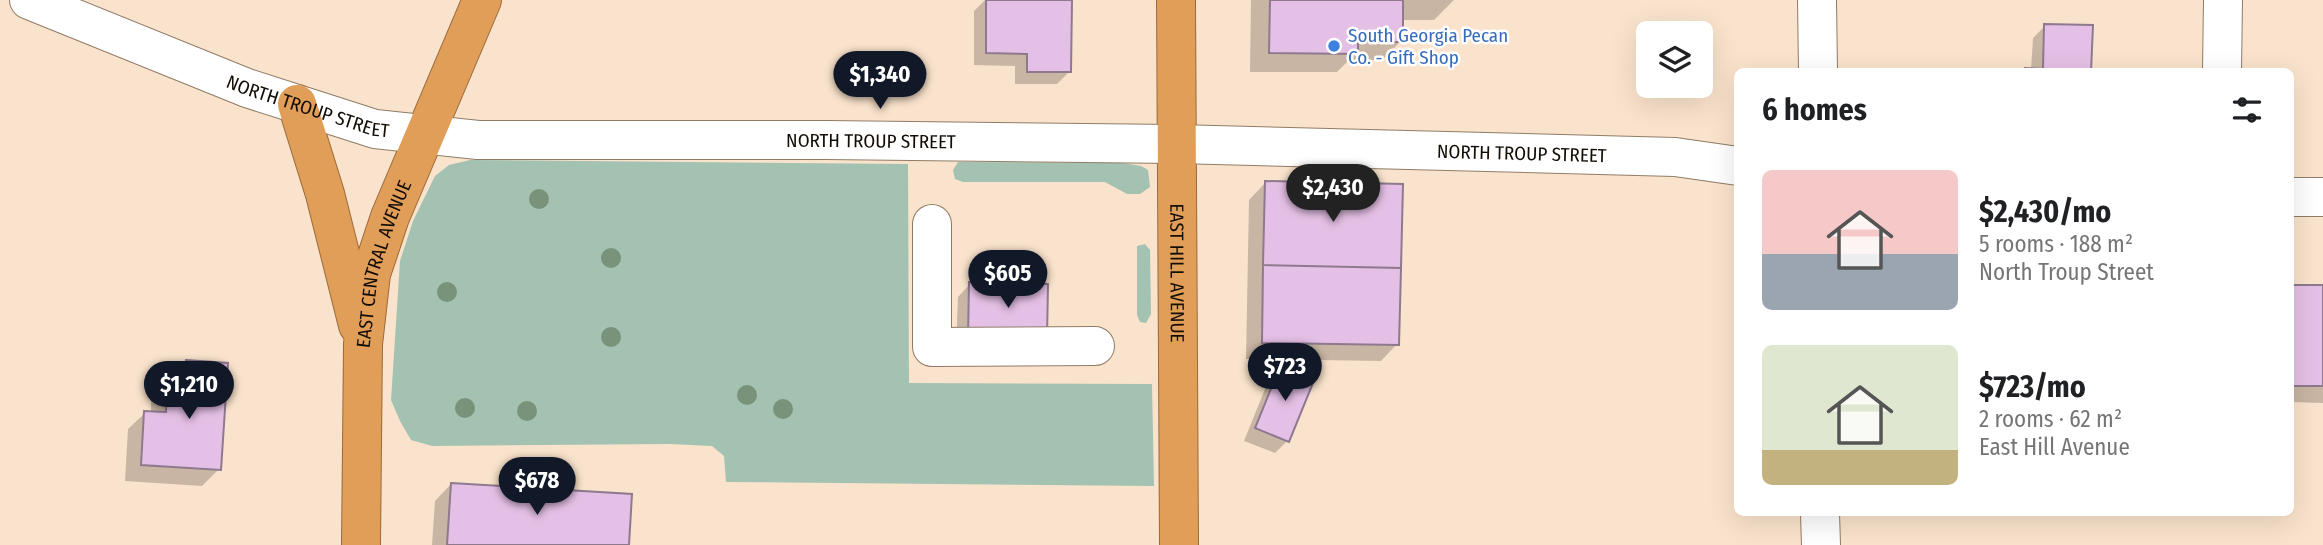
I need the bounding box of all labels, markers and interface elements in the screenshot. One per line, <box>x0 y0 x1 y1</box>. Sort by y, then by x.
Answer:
map controls <box>1636 21 1713 98</box>
button: layers <box>1636 21 1713 98</box>
place label: South Georgia Pecan Co. - Gift Shop <box>1348 24 1508 69</box>
marker: South Georgia Pecan Co. - Gift Shop <box>1326 38 1342 54</box>
pin: $1,340 <box>823 52 937 111</box>
text: $1,340 <box>849 60 911 88</box>
street label: NORTH TROUP STREET <box>223 70 391 142</box>
icon: filters <box>2228 91 2266 129</box>
text: 6 homes <box>1762 92 1867 128</box>
street label: NORTH TROUP STREET <box>786 129 956 153</box>
street label: NORTH TROUP STREET <box>1437 140 1607 167</box>
pin: $2,430 <box>1276 164 1390 224</box>
text: $2,430 <box>1302 173 1364 201</box>
street label: EAST CENTRAL AVENUE <box>352 177 416 349</box>
text: $2,430/mo <box>1979 194 2111 230</box>
icon: home <box>1818 198 1902 282</box>
street label: EAST HILL AVENUE <box>1165 203 1189 343</box>
text: 5 rooms · 188 m² <box>1979 230 2133 258</box>
pin: $605 <box>967 250 1049 310</box>
text: North Troup Street <box>1979 258 2154 286</box>
text: $605 <box>984 259 1032 287</box>
pin: $723 <box>1244 344 1326 403</box>
text: $723 <box>1264 352 1306 380</box>
pin: $1,210 <box>132 362 246 421</box>
text: $723/mo <box>1979 369 2086 405</box>
text: $1,210 <box>160 370 218 398</box>
icon: home <box>1818 373 1902 457</box>
text: 2 rooms · 62 m² <box>1979 405 2122 433</box>
text: East Hill Avenue <box>1979 433 2130 461</box>
pin: $678 <box>496 458 578 517</box>
text: $678 <box>515 466 559 494</box>

